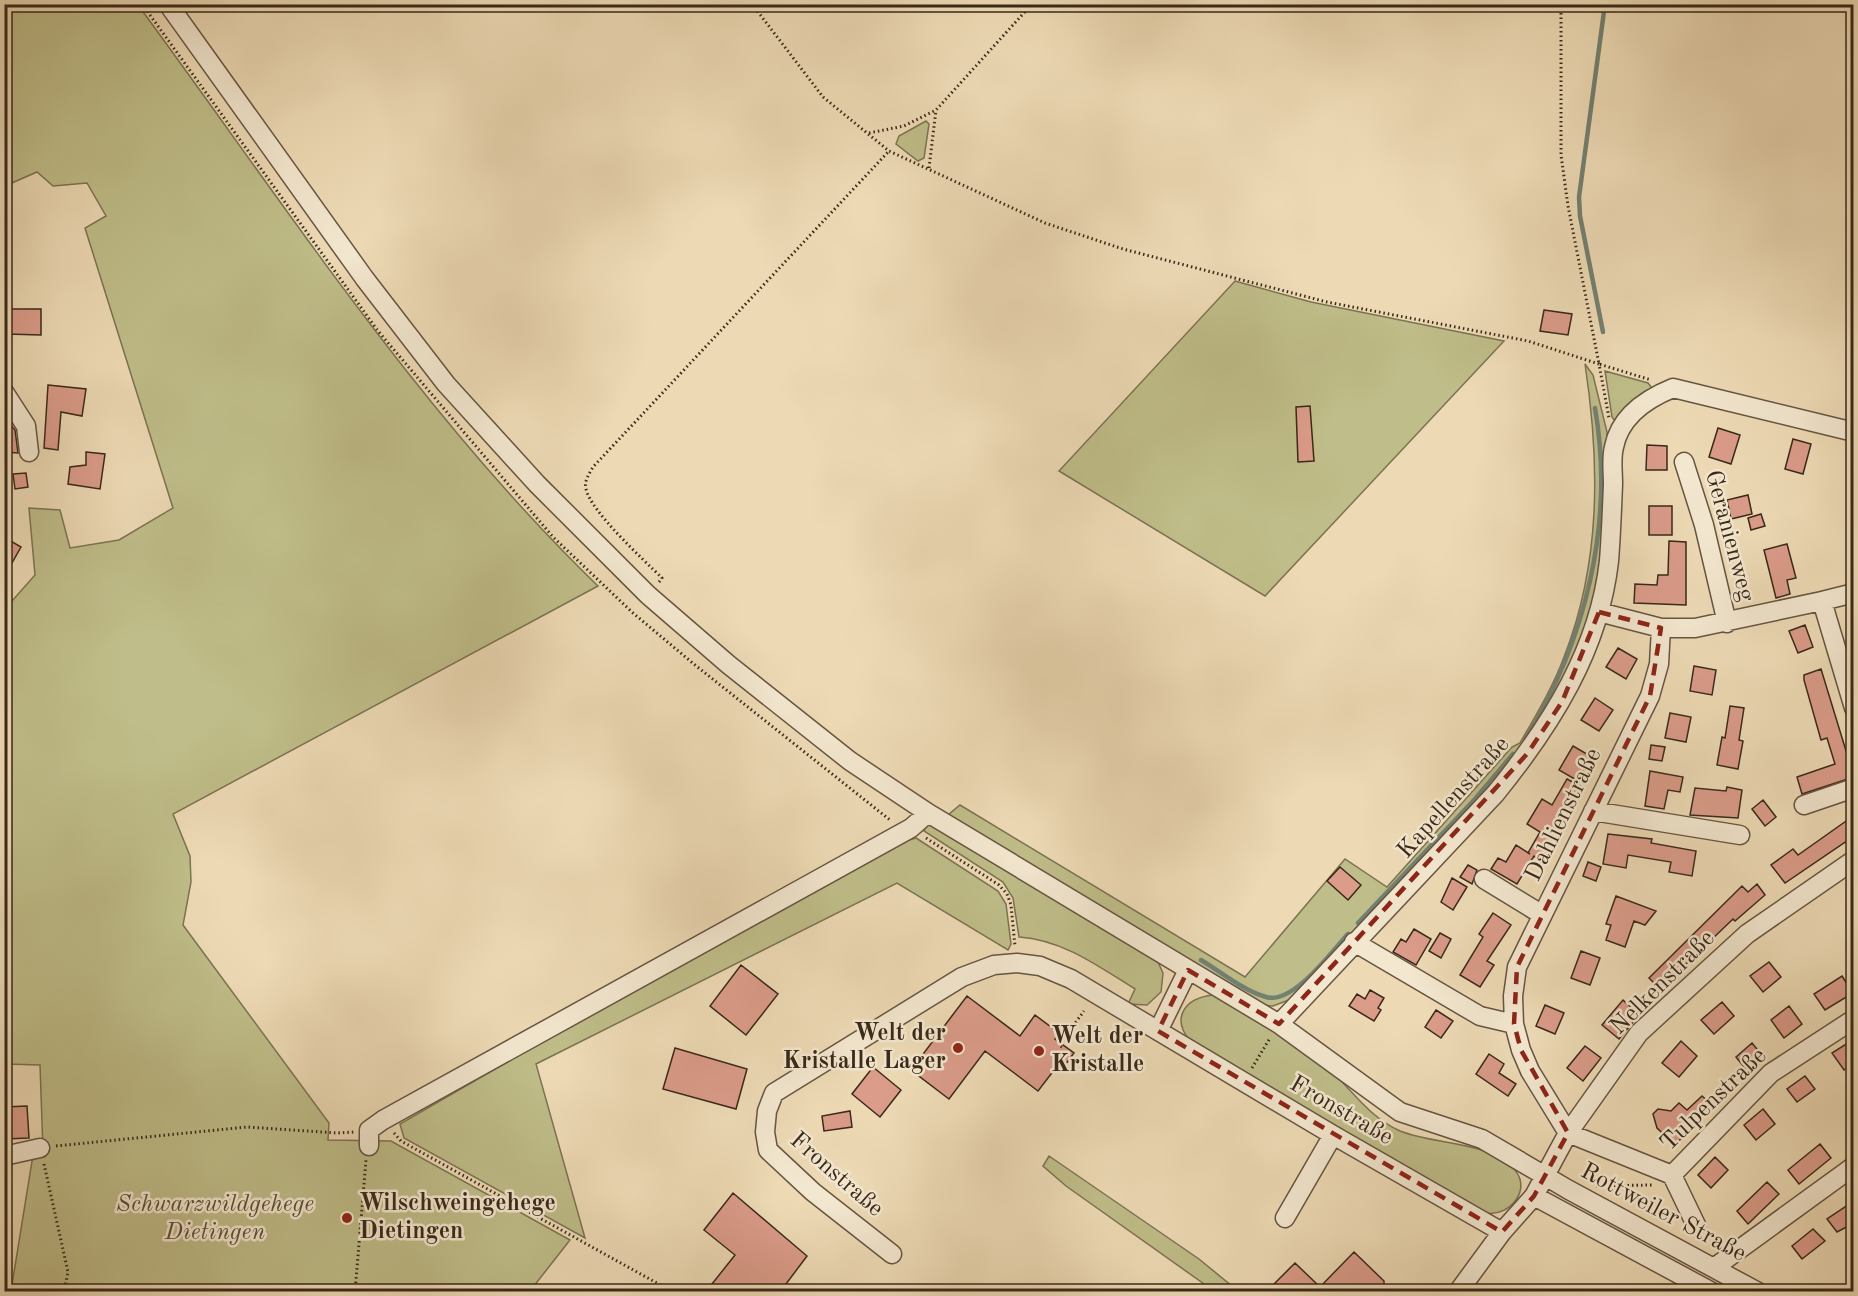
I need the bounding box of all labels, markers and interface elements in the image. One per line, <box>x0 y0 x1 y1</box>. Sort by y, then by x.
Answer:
street label: Geranienweg <box>1700 468 1758 604</box>
street label: Kapellenstraße <box>1393 733 1515 863</box>
street label: Dahlienstraße <box>1521 745 1607 885</box>
street label: Nelkenstraße <box>1606 926 1720 1040</box>
place label: Welt der Kristalle Lager <box>783 1022 946 1074</box>
place label: Welt der Kristalle <box>1051 1025 1144 1077</box>
marker: Welt der Kristalle Lager <box>951 1041 965 1055</box>
marker: Welt der Kristalle <box>1032 1044 1046 1058</box>
street label: Tulpenstraße <box>1656 1044 1772 1156</box>
street label: Fronstraße <box>1285 1072 1397 1150</box>
street label: Fronstraße <box>785 1128 887 1222</box>
street label: Rottweiler Straße <box>1576 1159 1750 1267</box>
place label: Wilschweingehege Dietingen <box>359 1192 556 1244</box>
park label: Schwarzwildgehege Dietingen <box>116 1193 314 1245</box>
marker: Wilschweingehege Dietingen <box>340 1211 354 1225</box>

